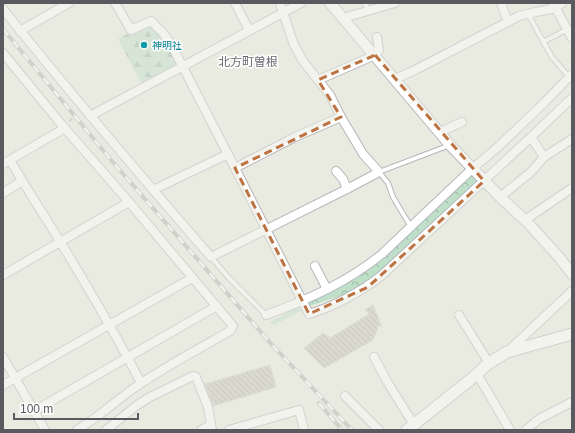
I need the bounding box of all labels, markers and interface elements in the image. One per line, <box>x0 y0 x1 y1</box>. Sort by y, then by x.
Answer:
marker: 神明社 <box>139 40 149 50</box>
place label: 神明社 <box>152 40 182 51</box>
district label: 北方町曽根 <box>218 55 278 69</box>
scale bar <box>14 395 138 421</box>
text: 100 m <box>20 402 53 416</box>

